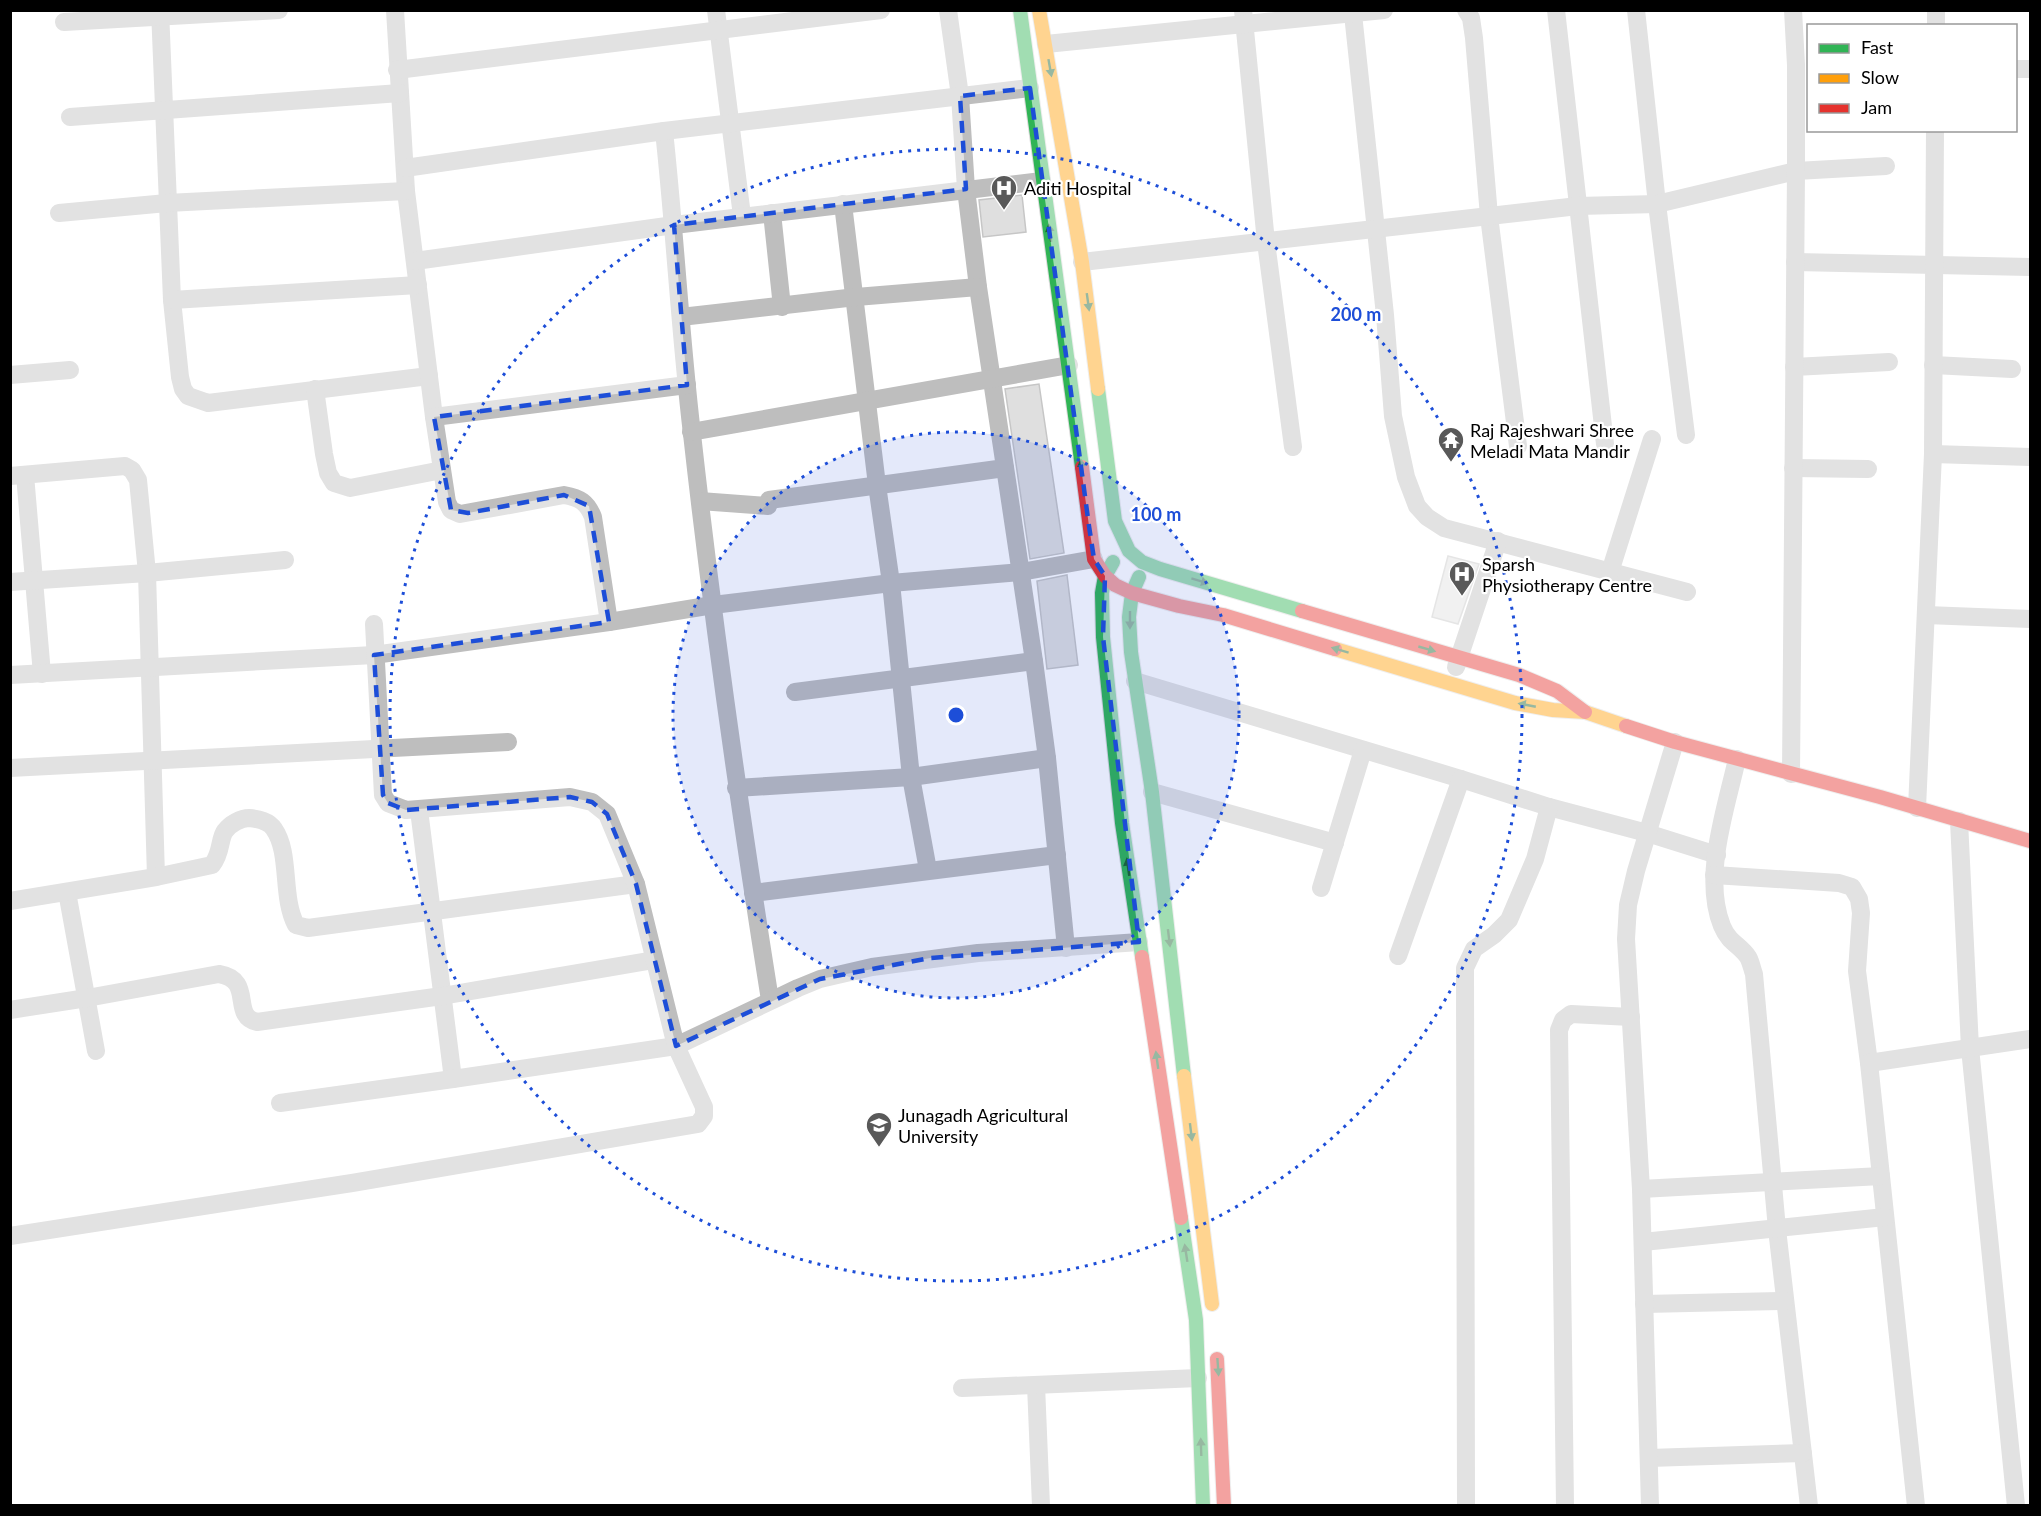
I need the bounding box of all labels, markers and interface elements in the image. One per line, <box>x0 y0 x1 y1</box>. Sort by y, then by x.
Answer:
legend <box>1807 24 2017 132</box>
text: Fast <box>1861 36 1894 58</box>
one-way arrow <box>1046 59 1055 78</box>
text: Slow <box>1861 66 1899 88</box>
text: Jam <box>1861 96 1892 118</box>
hospital icon: Aditi Hospital <box>989 173 1019 211</box>
place label: Aditi Hospital <box>1024 177 1132 199</box>
one-way arrow <box>1045 224 1054 243</box>
one-way arrow <box>1083 293 1092 312</box>
text: 200 m <box>1331 303 1381 325</box>
place label: Raj Rajeshwari Shree Meladi Mata Mandir <box>1470 419 1634 462</box>
temple icon: Raj Rajeshwari Shree Meladi Mata Mandir <box>1436 425 1466 463</box>
one-way arrow <box>1077 459 1087 478</box>
text: 100 m <box>1131 503 1181 525</box>
place label: Sparsh Physiotherapy Centre <box>1482 553 1652 596</box>
hospital icon: Sparsh Physiotherapy Centre <box>1447 559 1477 597</box>
one-way arrow <box>1191 577 1209 586</box>
one-way arrow <box>1125 610 1135 629</box>
one-way arrow <box>1331 645 1349 654</box>
one-way arrow <box>1418 645 1436 654</box>
one-way arrow <box>1518 700 1537 709</box>
centre of rings <box>946 705 966 725</box>
one-way arrow <box>1124 858 1133 877</box>
one-way arrow <box>1164 929 1174 948</box>
one-way arrow <box>1152 1051 1161 1070</box>
place label: Junagadh Agricultural University <box>898 1104 1068 1147</box>
school or university icon: Junagadh Agricultural University <box>864 1110 894 1148</box>
one-way arrow <box>1187 1122 1196 1141</box>
one-way arrow <box>1182 1243 1191 1262</box>
one-way arrow <box>1213 1358 1222 1377</box>
one-way arrow <box>1196 1438 1206 1457</box>

